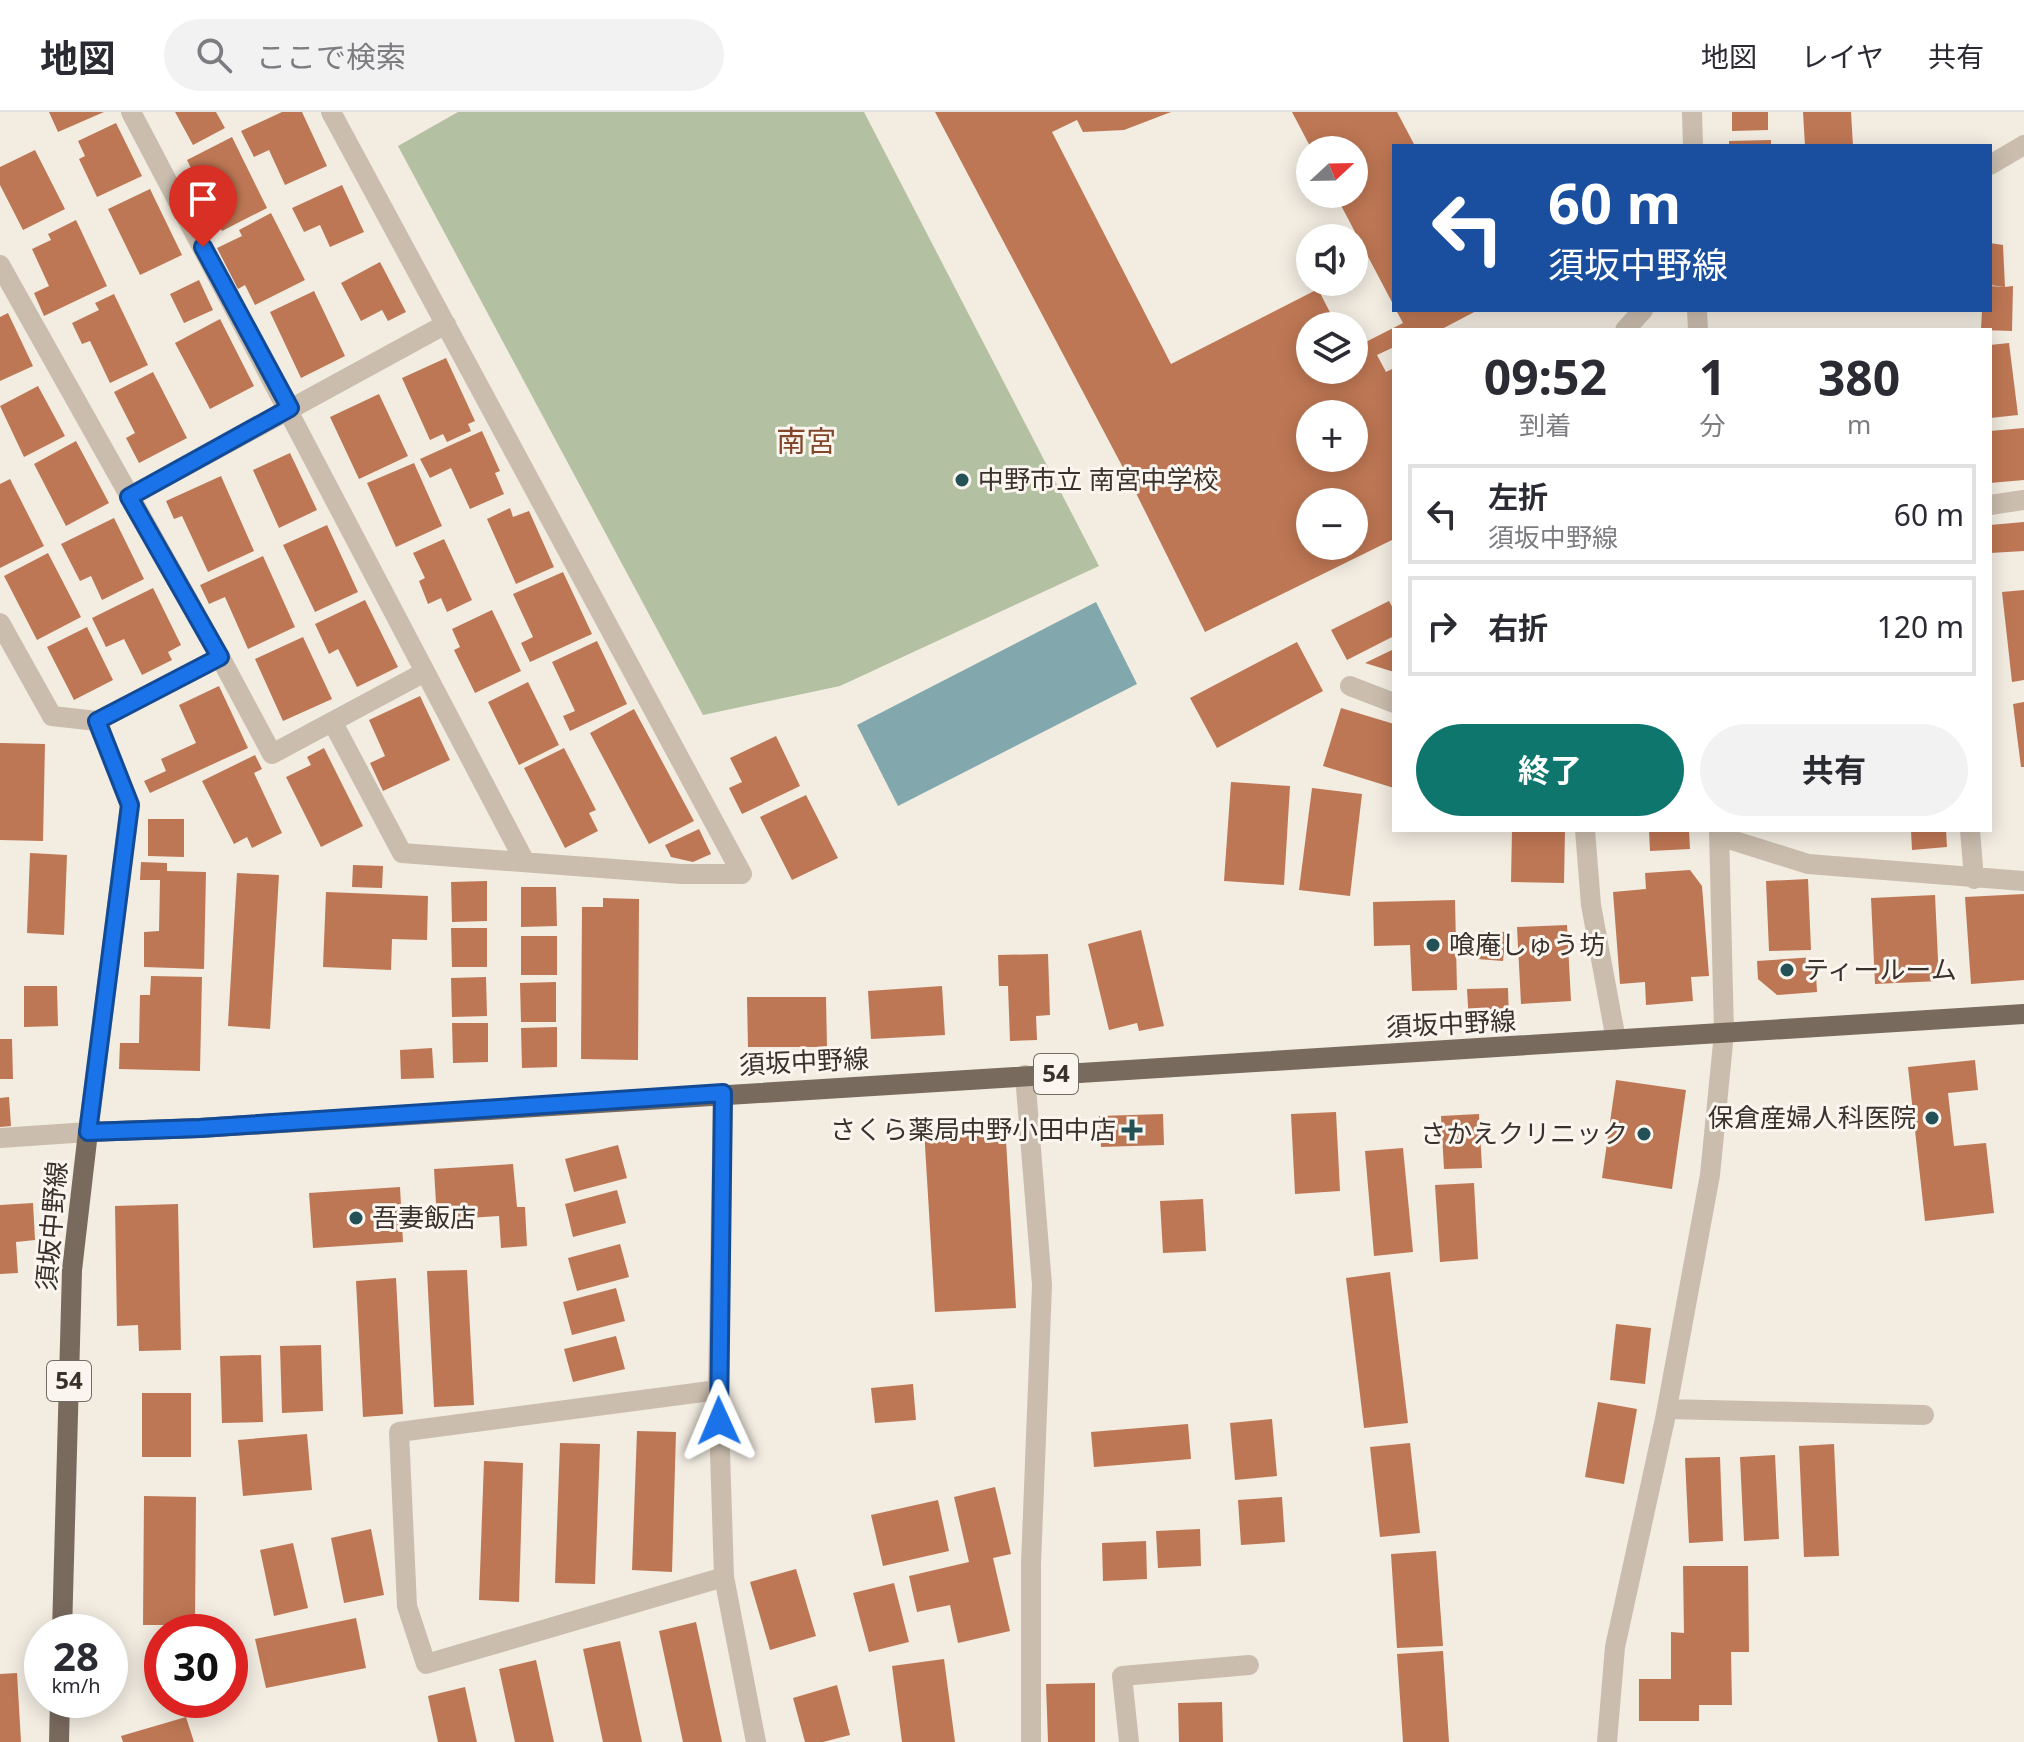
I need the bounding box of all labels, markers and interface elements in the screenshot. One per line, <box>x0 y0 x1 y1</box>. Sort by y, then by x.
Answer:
search box <box>164 19 724 91</box>
text: 地図 <box>40 31 116 83</box>
icon: search <box>192 33 236 77</box>
text: ここで検索 <box>256 36 406 77</box>
text: 地図 <box>1701 37 1757 75</box>
text: レイヤ <box>1801 37 1884 75</box>
text: 共有 <box>1928 37 1984 75</box>
north arrow <box>1296 136 1368 208</box>
map controls <box>1296 136 1368 560</box>
text: 60 m <box>1548 164 1681 240</box>
pin <box>169 165 237 247</box>
icon: left <box>1416 176 1520 280</box>
icon: arrive <box>181 177 225 221</box>
button: sound <box>1296 224 1368 296</box>
text: 須坂中野線 <box>1548 240 1728 289</box>
button: layers <box>1296 312 1368 384</box>
text: 09:52 <box>1484 344 1607 409</box>
text: 1 <box>1699 344 1726 409</box>
text: 380 <box>1818 345 1900 410</box>
button: + <box>1296 400 1368 472</box>
text: m <box>1847 406 1871 442</box>
text: 到着 <box>1519 407 1571 443</box>
text: 分 <box>1699 407 1725 443</box>
district label: 南宮 <box>776 420 836 461</box>
place label: 中野市立 南宮中学校 <box>978 461 1219 497</box>
marker: 中野市立 南宮中学校 <box>953 471 971 489</box>
text: 左折 <box>1488 476 1548 517</box>
button: − <box>1296 488 1368 560</box>
icon: left <box>1420 492 1464 536</box>
text: 60 m <box>1894 494 1964 535</box>
text: 須坂中野線 <box>1488 519 1618 555</box>
icon: right <box>1420 604 1464 648</box>
text: 120 m <box>1877 606 1964 647</box>
text: 右折 <box>1488 607 1548 648</box>
button: 終了 <box>1416 724 1684 816</box>
button: 共有 <box>1700 724 1968 816</box>
place label: 喰庵しゅう坊 <box>1449 926 1605 962</box>
marker: 喰庵しゅう坊 <box>1424 936 1442 954</box>
place label: ティールーム <box>1803 951 1957 987</box>
marker: ティールーム <box>1778 961 1796 979</box>
street label: 須坂中野線 <box>1385 1002 1517 1044</box>
street label: 須坂中野線 <box>738 1040 870 1082</box>
road number: 54 <box>1034 1054 1078 1094</box>
place label: 保倉産婦人科医院 <box>1708 1099 1916 1135</box>
marker: 保倉産婦人科医院 <box>1923 1109 1941 1127</box>
place label: さくら薬局中野小田中店 <box>830 1111 1116 1147</box>
place label: さかえクリニック <box>1420 1115 1628 1151</box>
marker: さくら薬局中野小田中店 <box>1123 1121 1141 1139</box>
marker: さかえクリニック <box>1635 1125 1653 1143</box>
street label: 須坂中野線 <box>27 1160 75 1292</box>
place label: 吾妻飯店 <box>372 1199 476 1235</box>
marker: 吾妻飯店 <box>347 1209 365 1227</box>
road number: 54 <box>47 1361 91 1401</box>
position arrow <box>677 1379 761 1463</box>
speed limit sign: 30 <box>144 1614 248 1718</box>
text: 28 <box>53 1628 99 1683</box>
text: km/h <box>51 1672 101 1699</box>

